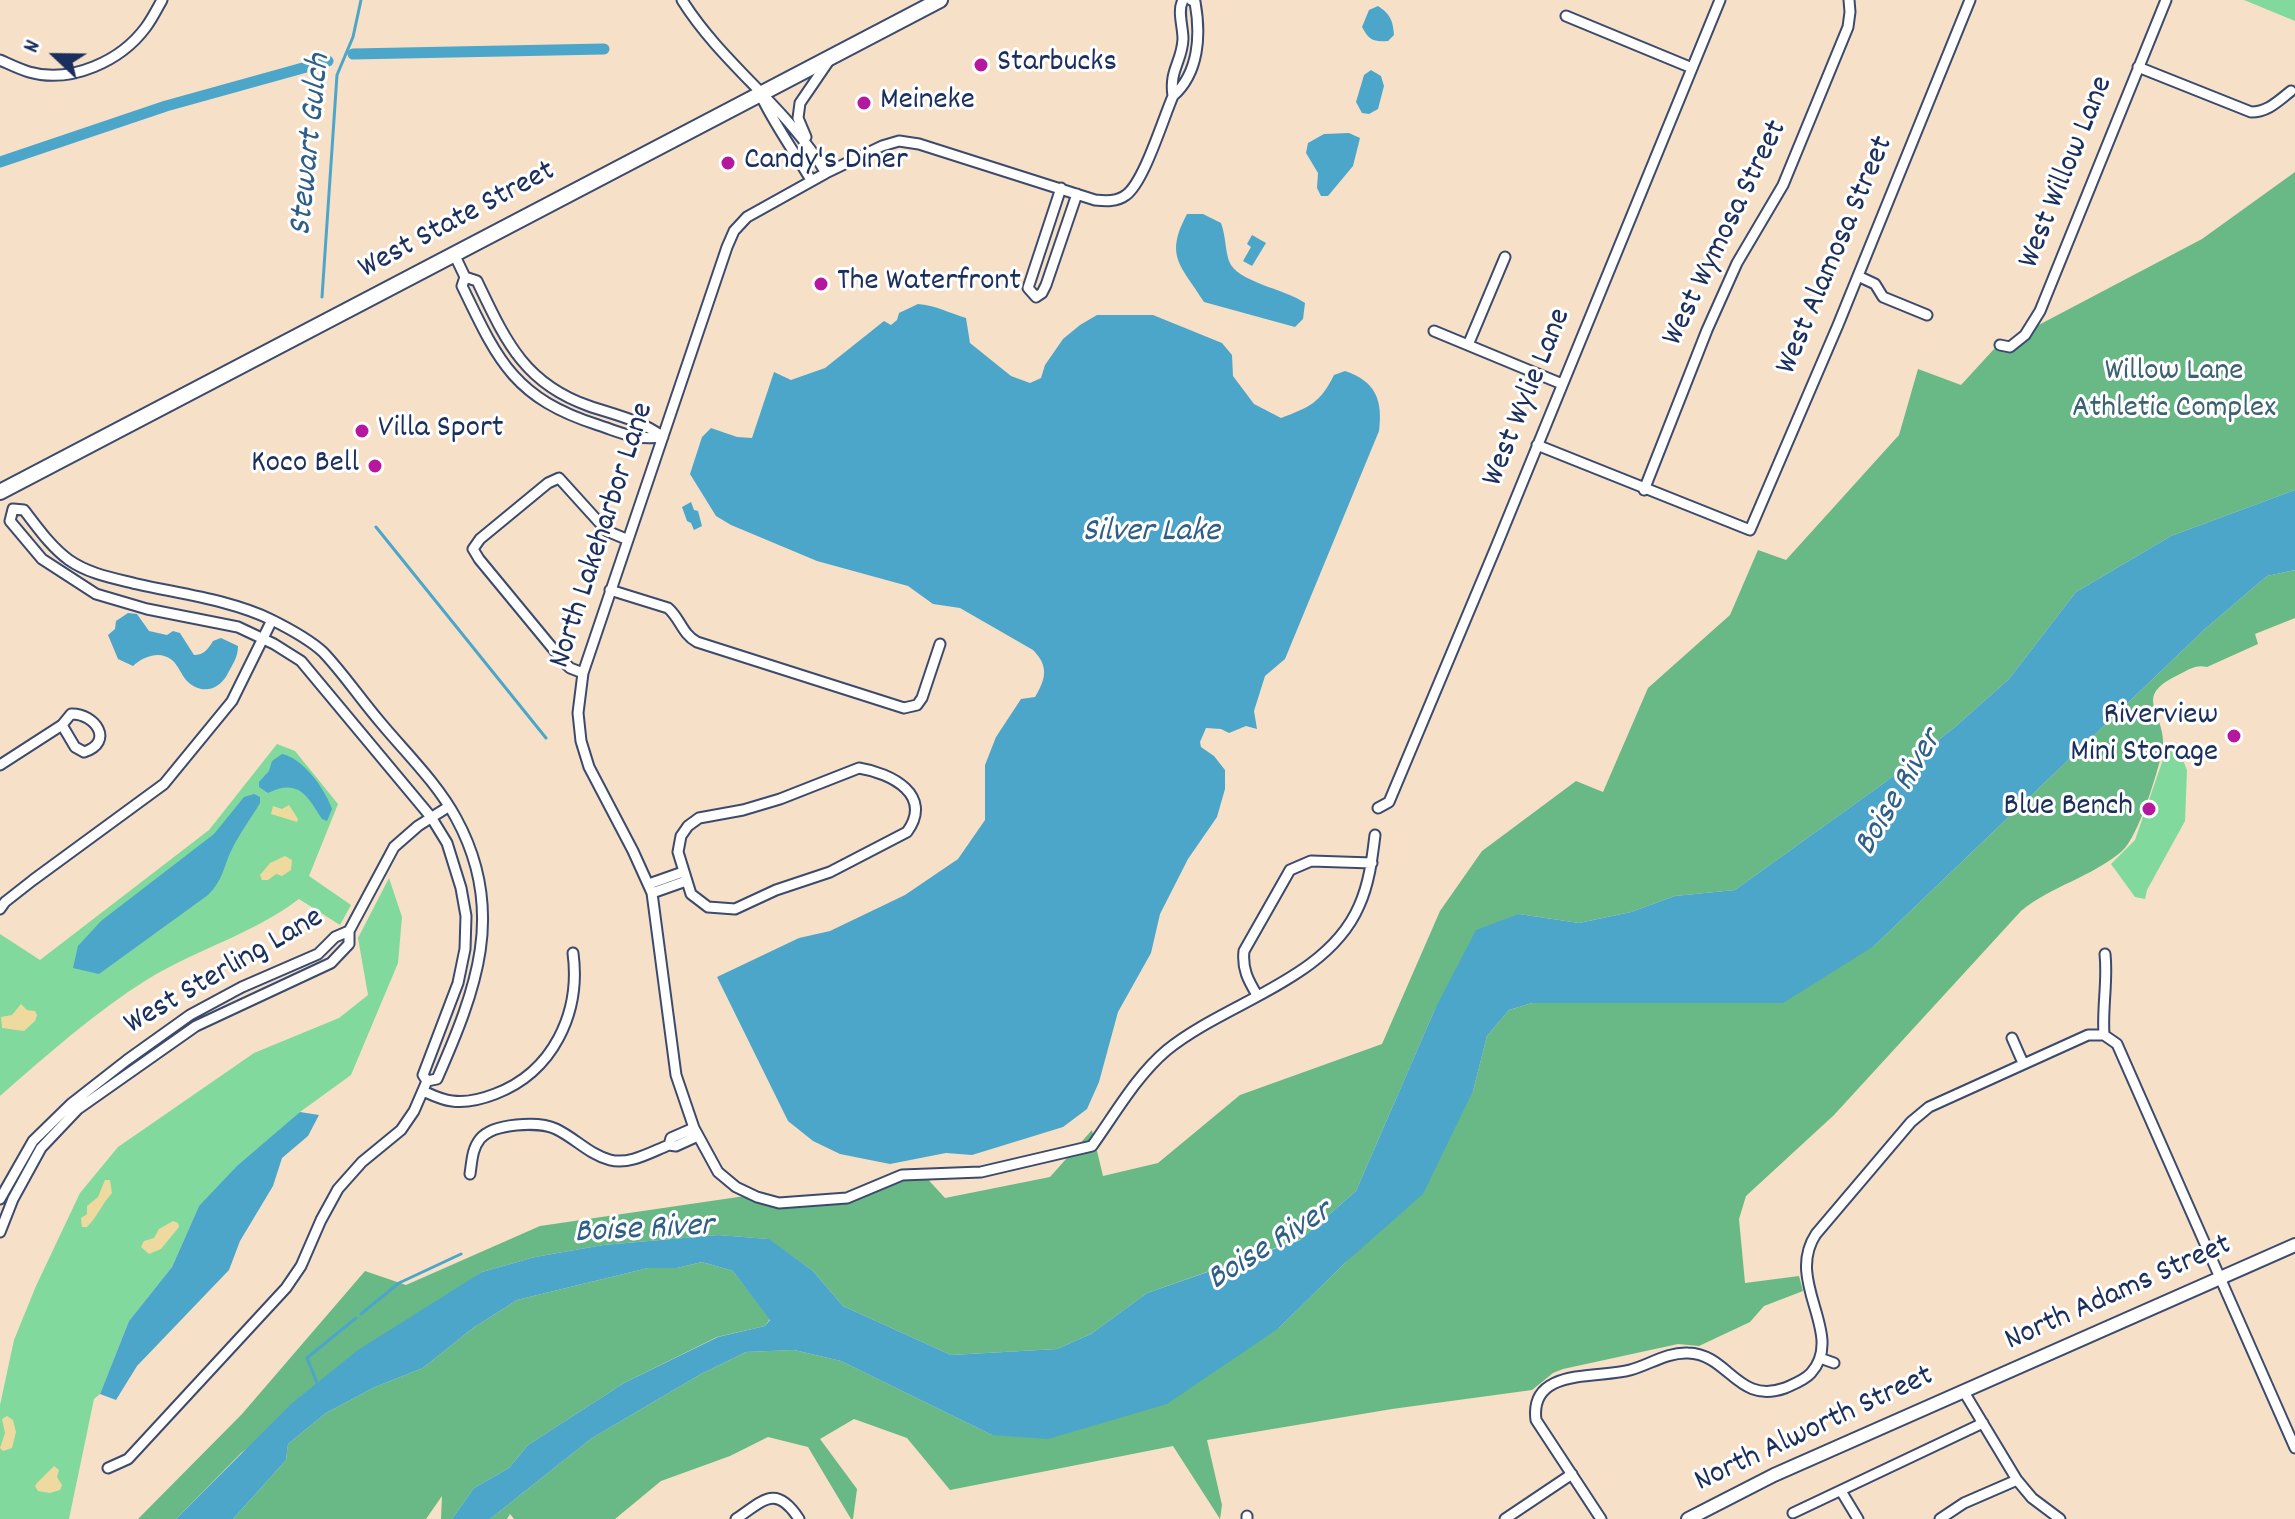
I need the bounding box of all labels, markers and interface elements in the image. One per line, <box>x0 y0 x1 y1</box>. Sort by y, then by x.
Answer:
north arrow <box>16 16 96 96</box>
text: N <box>17 36 50 58</box>
place label: Starbucks <box>997 46 1117 84</box>
water label: Stewart Gulch <box>283 52 343 238</box>
marker: Starbucks <box>972 56 990 74</box>
street label: West Willow Lane <box>2012 71 2124 275</box>
place label: Meineke <box>880 84 975 122</box>
marker: Meineke <box>855 94 873 112</box>
street label: West Wymosa Street <box>1656 115 1798 353</box>
street label: West Alamosa Street <box>1770 131 1904 381</box>
place label: Candy's Diner <box>744 144 908 182</box>
street label: West State Street <box>353 154 563 290</box>
marker: Candy's Diner <box>719 154 737 172</box>
place label: The Waterfront <box>837 265 1021 303</box>
marker: The Waterfront <box>812 275 830 293</box>
street label: West Wylie Lane <box>1476 304 1582 492</box>
park label: Willow Lane Athletic Complex <box>2072 355 2276 430</box>
street label: North Lakeharbor Lane <box>543 398 665 674</box>
place label: Villa Sport <box>378 412 504 450</box>
marker: Villa Sport <box>353 422 371 440</box>
place label: Koco Bell <box>251 447 359 485</box>
marker: Koco Bell <box>366 457 384 475</box>
water label: Silver Lake <box>1082 514 1220 554</box>
place label: Riverview Mini Storage <box>2070 699 2218 774</box>
water label: Boise River <box>1848 724 1954 864</box>
marker: Riverview Mini Storage <box>2225 727 2243 745</box>
place label: Blue Bench <box>2003 790 2133 828</box>
marker: Blue Bench <box>2140 800 2158 818</box>
street label: West Sterling Lane <box>119 901 331 1045</box>
water label: Boise River <box>1201 1194 1341 1302</box>
water label: Boise River <box>573 1208 715 1256</box>
street label: North Adams Street <box>2000 1228 2238 1362</box>
street label: North Alworth Street <box>1689 1359 1941 1503</box>

